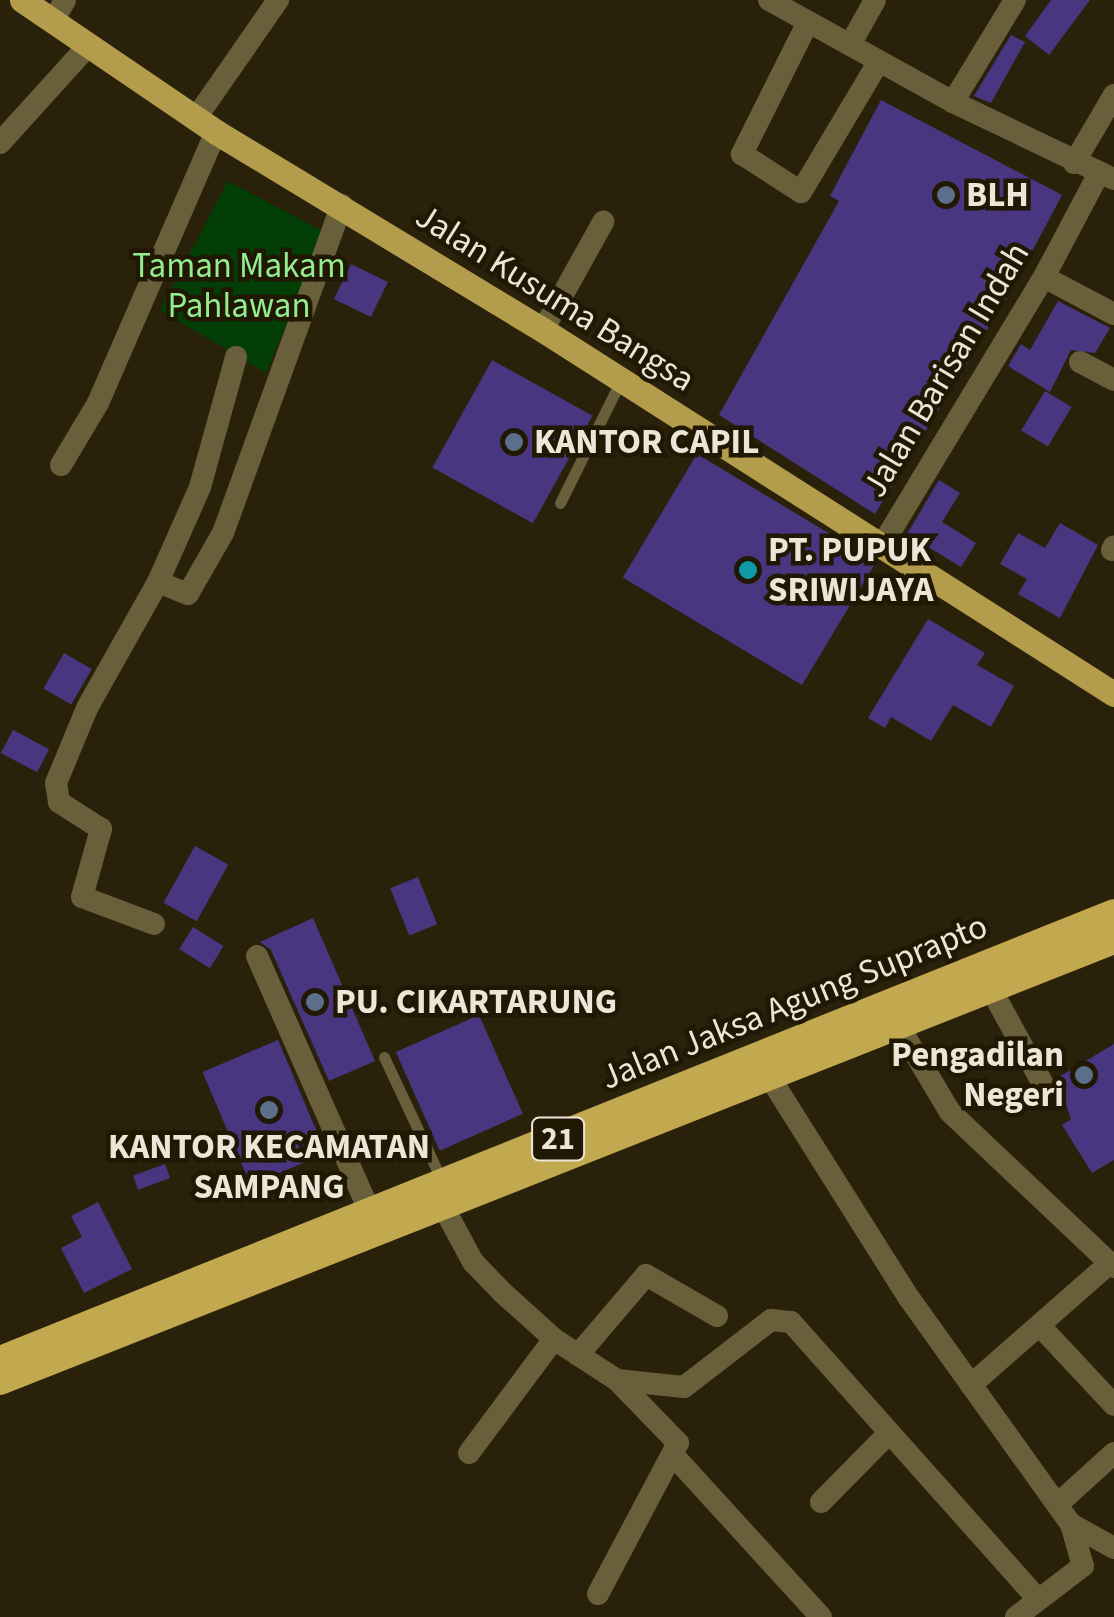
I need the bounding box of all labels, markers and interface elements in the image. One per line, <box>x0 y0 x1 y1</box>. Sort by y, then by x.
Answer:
place label: BLH <box>966 174 1029 216</box>
marker: BLH <box>935 184 957 206</box>
street label: Jalan Kusuma Bangsa <box>408 195 702 401</box>
street label: Jalan Barisan Indah <box>854 235 1038 505</box>
park label: Taman Makam Pahlawan <box>132 245 346 327</box>
place label: KANTOR CAPIL <box>534 421 759 463</box>
marker: KANTOR CAPIL <box>503 431 525 453</box>
place label: PT. PUPUK SRIWIJAYA <box>768 529 933 611</box>
marker: PT. PUPUK SRIWIJAYA <box>737 559 759 581</box>
street label: Jalan Jaksa Agung Suprapto <box>595 905 993 1099</box>
place label: PU. CIKARTARUNG <box>335 981 617 1023</box>
marker: PU. CIKARTARUNG <box>304 991 326 1013</box>
place label: Pengadilan Negeri <box>891 1034 1064 1116</box>
marker: Pengadilan Negeri <box>1073 1064 1095 1086</box>
marker: KANTOR KECAMATAN SAMPANG <box>258 1099 280 1121</box>
road number: 21 <box>530 1112 586 1166</box>
place label: KANTOR KECAMATAN SAMPANG <box>108 1126 430 1208</box>

